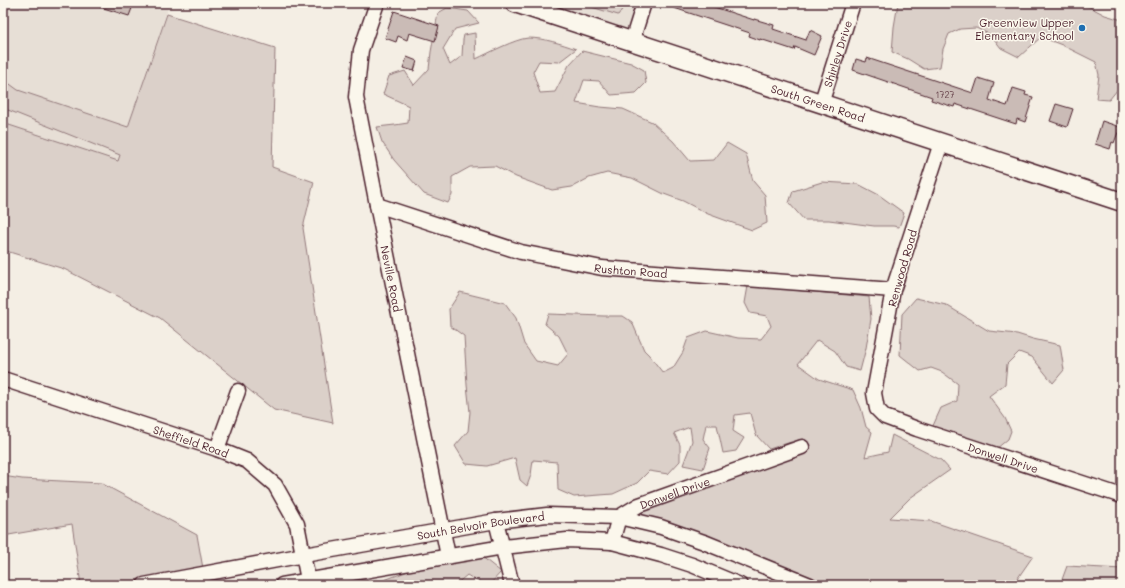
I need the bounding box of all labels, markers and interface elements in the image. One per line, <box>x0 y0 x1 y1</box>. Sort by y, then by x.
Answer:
place label: Greenview Upper Elementary School <box>975 15 1074 43</box>
street label: Shirley Drive <box>819 18 855 89</box>
marker: Greenview Upper Elementary School <box>1077 23 1087 33</box>
street label: South Green Road <box>769 80 867 125</box>
house number: 1727 <box>935 89 955 100</box>
street label: Renwood Road <box>884 228 920 308</box>
street label: Neville Road <box>378 244 406 313</box>
street label: Rushton Road <box>593 259 668 280</box>
street label: Sheffield Road <box>151 421 231 460</box>
street label: Donwell Drive <box>966 439 1041 476</box>
street label: Donwell Drive <box>637 473 712 512</box>
street label: South Belvoir Boulevard <box>416 508 545 542</box>

